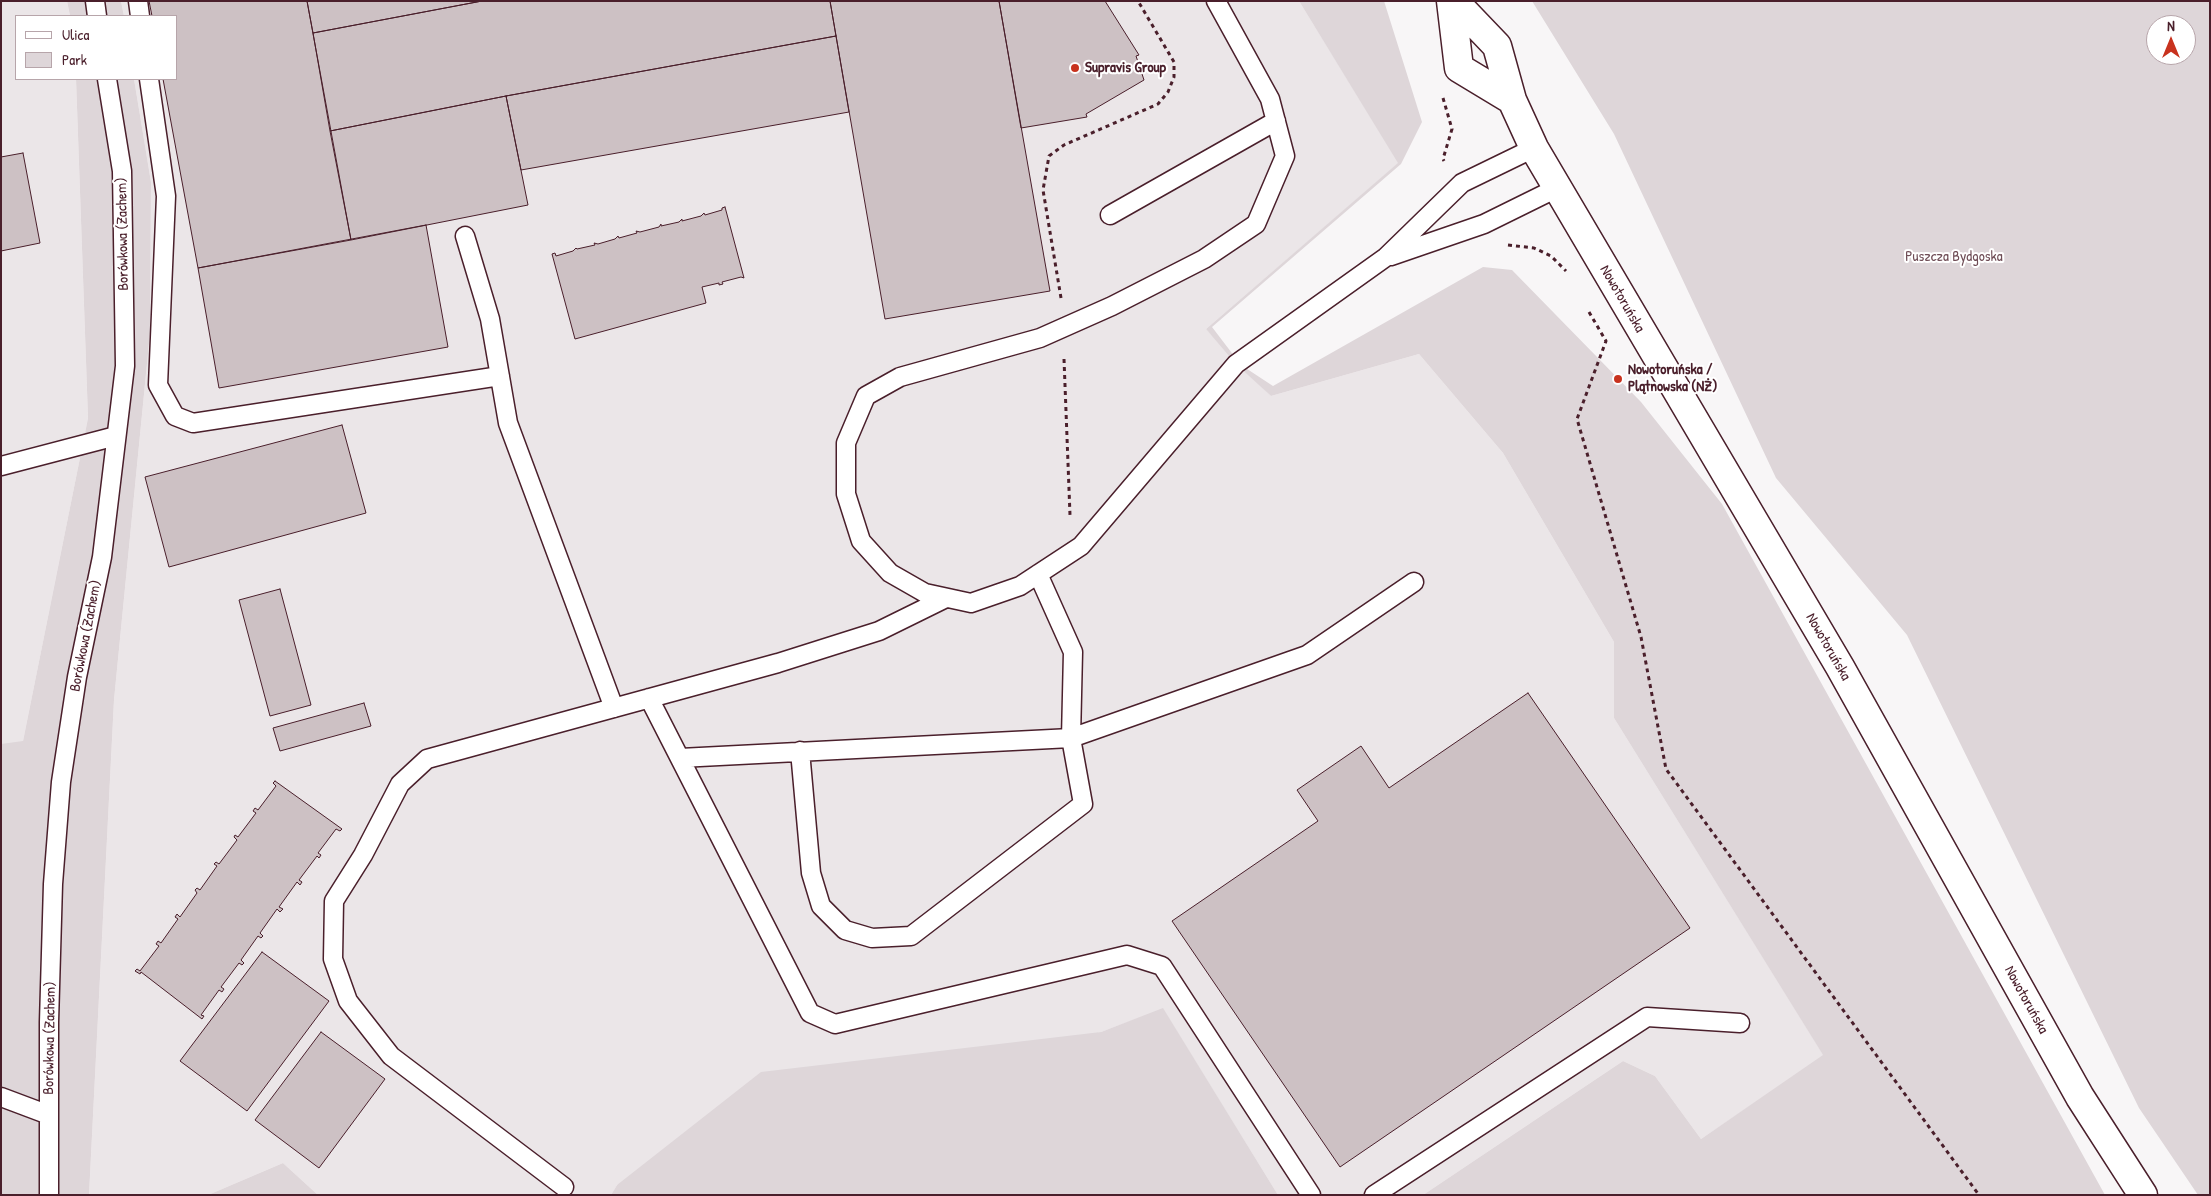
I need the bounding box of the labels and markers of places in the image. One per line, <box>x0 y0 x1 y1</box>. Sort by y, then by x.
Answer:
place label: Supravis Group <box>1085 59 1166 77</box>
marker: Supravis Group <box>1069 62 1081 74</box>
place label: Nowotoruńska / Plątnowska (NŻ) <box>1628 361 1717 396</box>
marker: Nowotoruńska / Plątnowska (NŻ) <box>1612 373 1624 385</box>

